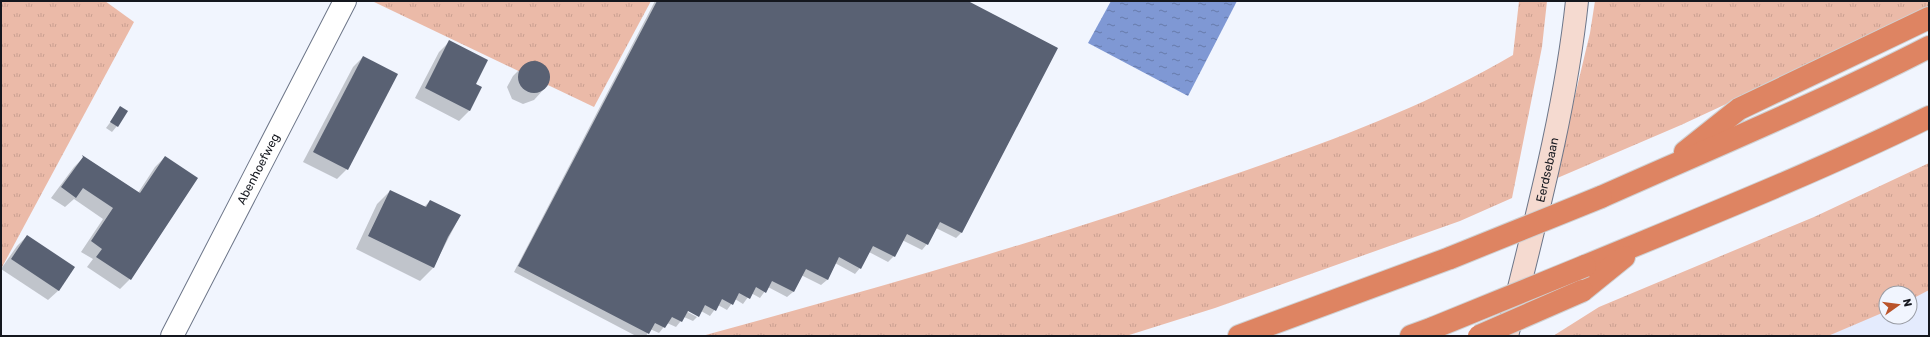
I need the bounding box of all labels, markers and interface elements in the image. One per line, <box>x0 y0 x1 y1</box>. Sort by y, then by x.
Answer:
street label: Abenhoefweg <box>234 131 282 207</box>
street label: Eerdsebaan <box>1533 136 1561 204</box>
north arrow <box>1878 285 1918 325</box>
text: N <box>1900 297 1915 308</box>

